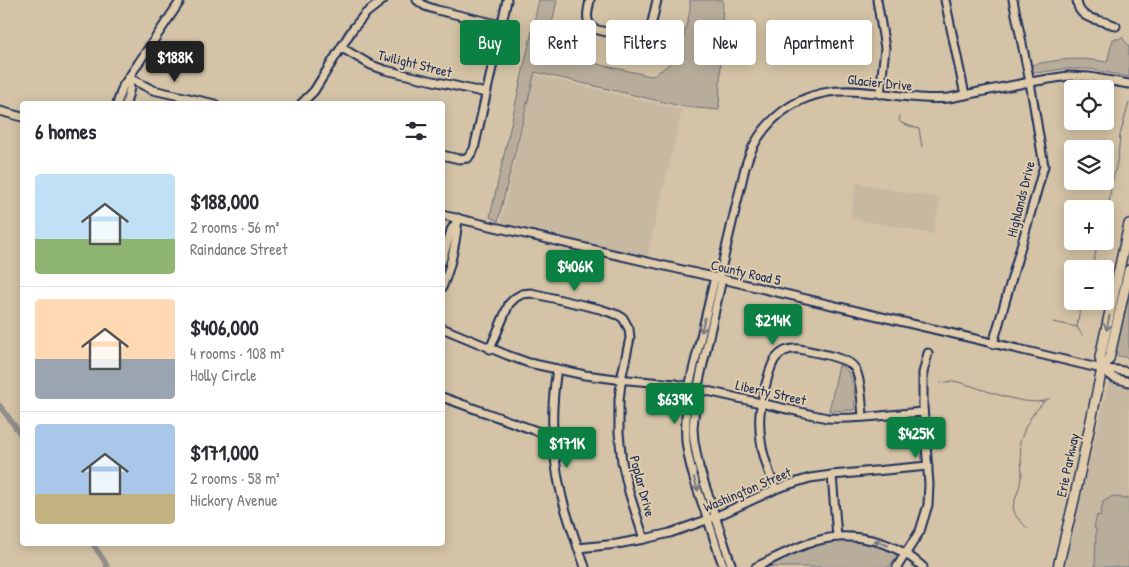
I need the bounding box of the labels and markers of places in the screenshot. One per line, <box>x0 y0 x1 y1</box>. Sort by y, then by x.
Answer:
pin: $188K <box>140 41 210 83</box>
pin: $406K <box>540 250 610 292</box>
pin: $214K <box>738 304 808 346</box>
pin: $639K <box>640 382 710 425</box>
pin: $425K <box>881 416 951 459</box>
pin: $171K <box>532 426 602 469</box>

